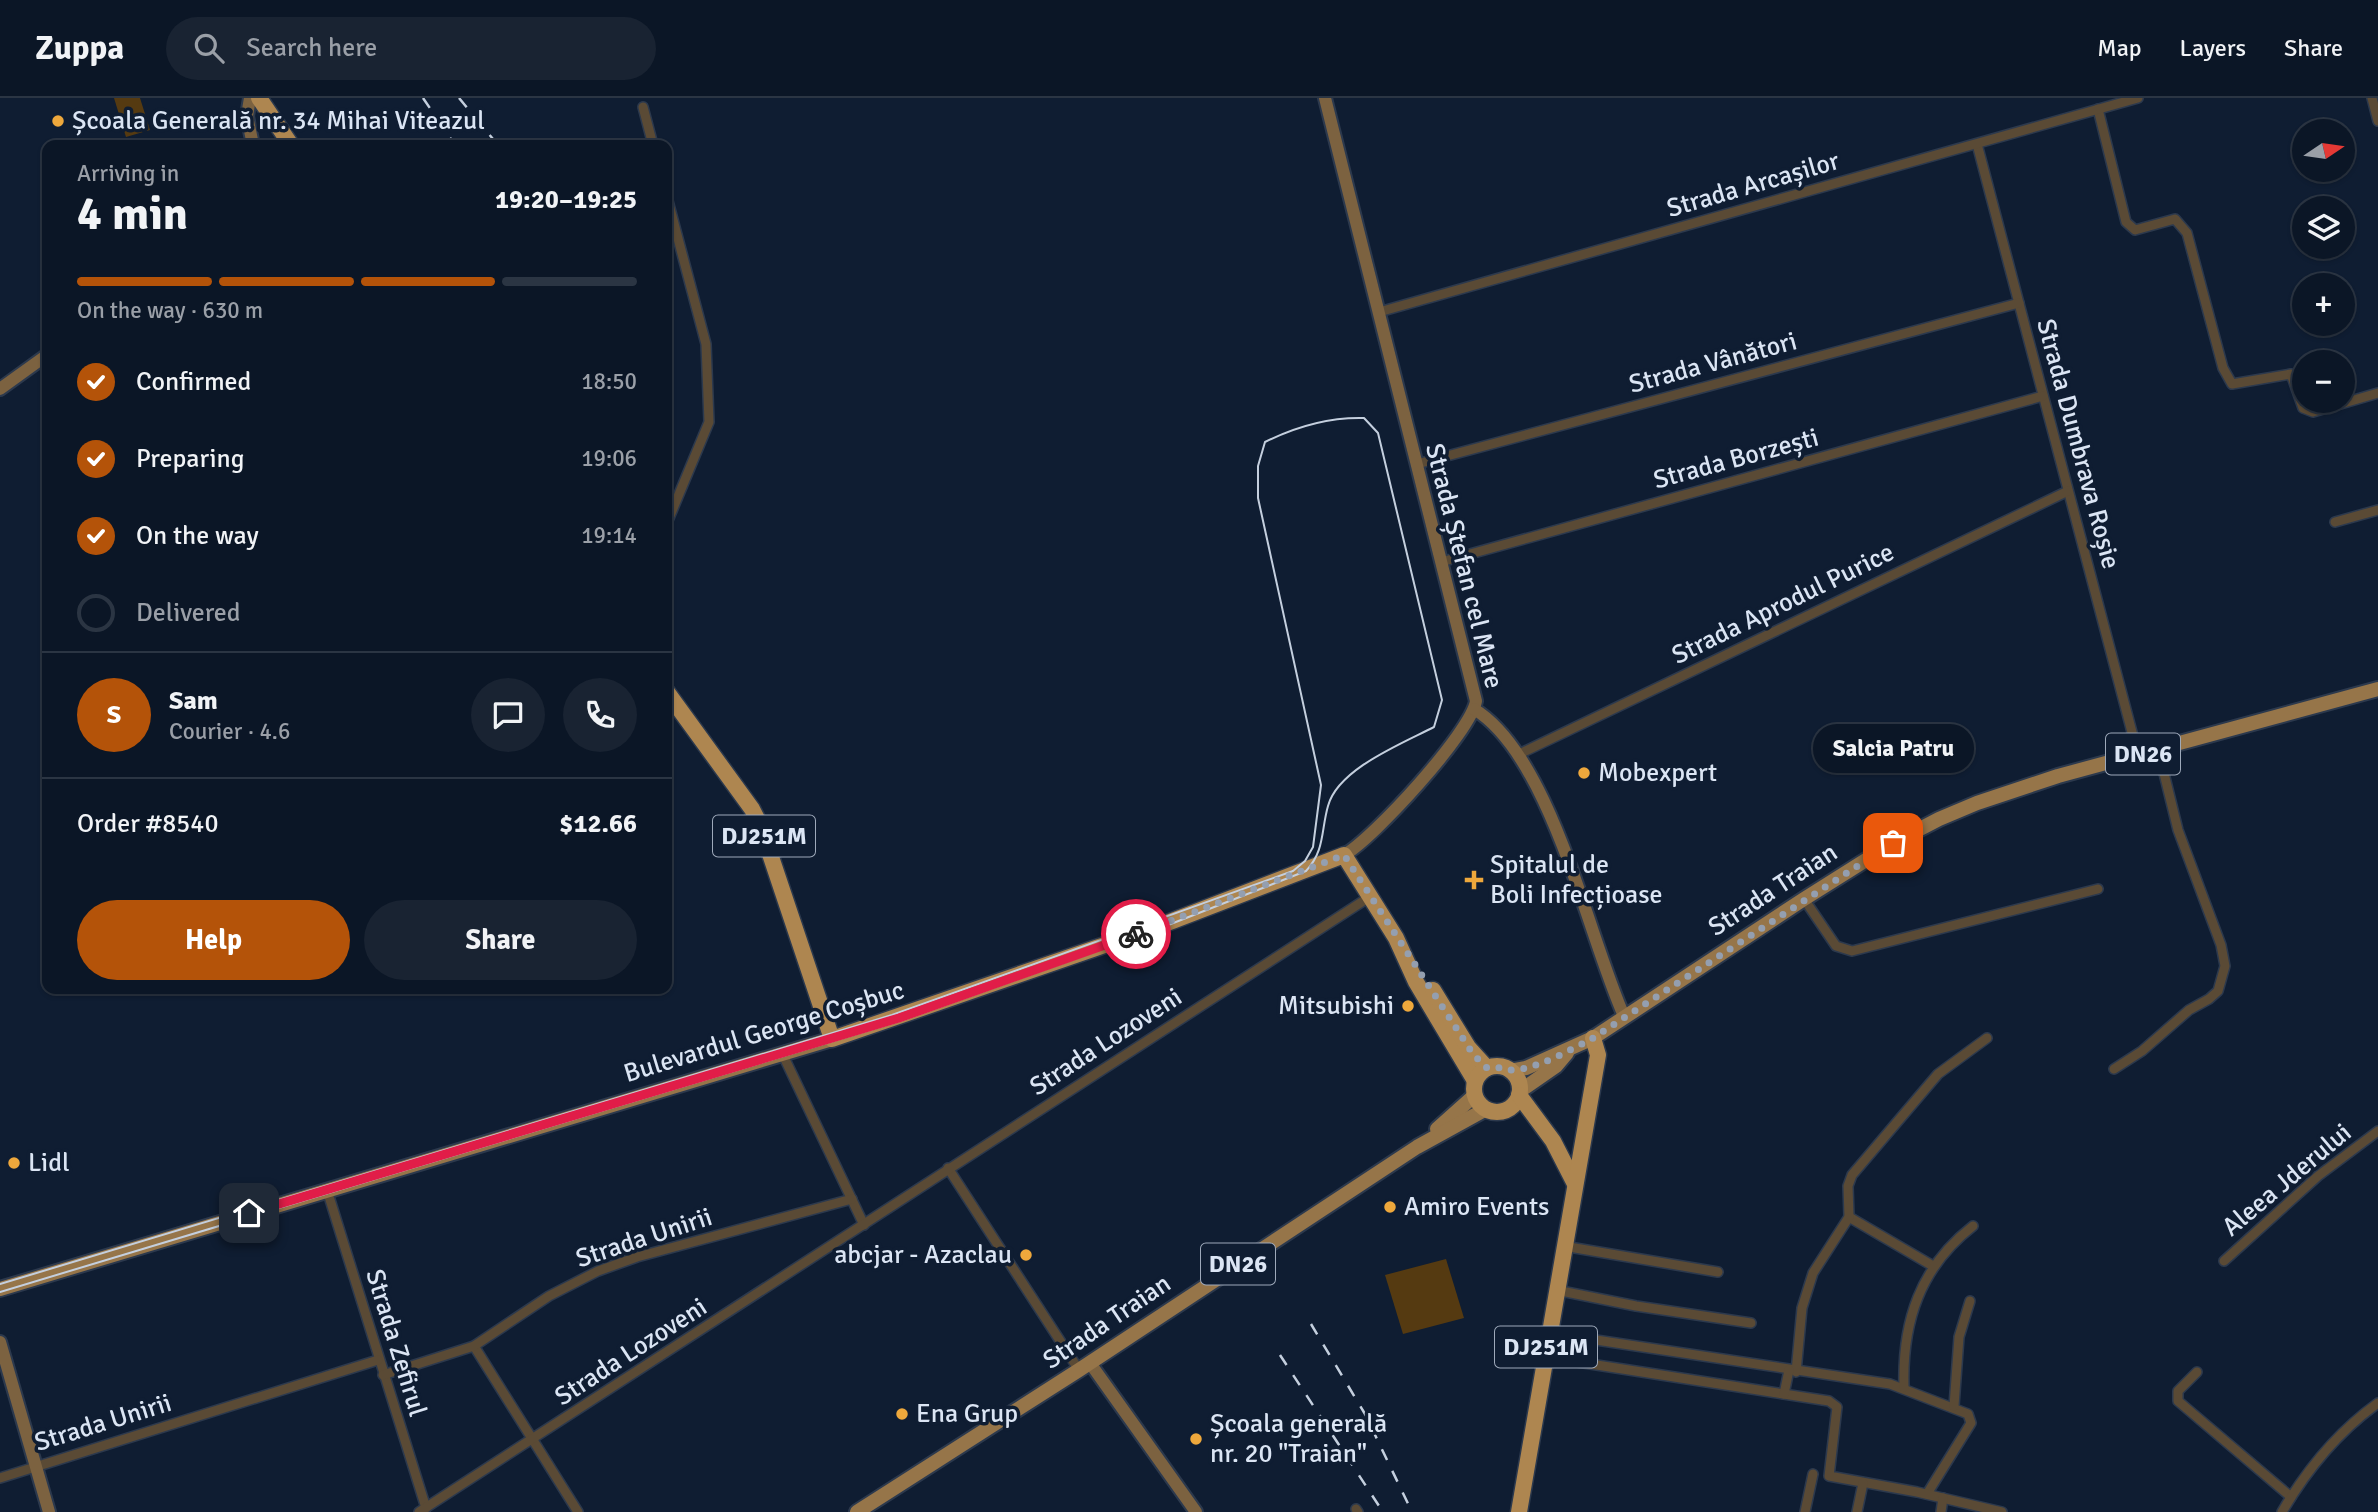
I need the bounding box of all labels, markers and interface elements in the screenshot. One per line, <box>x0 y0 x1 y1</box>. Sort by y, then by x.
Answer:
search box <box>166 17 656 80</box>
text: Zuppa <box>35 28 124 69</box>
icon: search <box>190 29 228 67</box>
text: Search here <box>246 32 377 64</box>
text: Map <box>2097 33 2142 63</box>
text: Layers <box>2180 33 2246 63</box>
text: Share <box>2284 33 2343 63</box>
place label: Școala Generală nr. 34 Mihai Viteazul <box>72 105 485 137</box>
marker: Școala Generală nr. 34 Mihai Viteazul <box>50 113 66 129</box>
north arrow <box>2292 119 2356 182</box>
map controls <box>2292 119 2355 413</box>
street label: Strada Arcașilor <box>1663 145 1843 225</box>
text: Arriving in <box>77 159 179 188</box>
text: 19:20–19:25 <box>495 184 637 216</box>
text: 4 min <box>77 186 188 242</box>
button: layers <box>2292 196 2355 259</box>
button: + <box>2292 273 2355 336</box>
text: On the way · 630 m <box>77 296 263 325</box>
street label: Strada Dumbrava Roșie <box>2029 316 2127 572</box>
street label: Strada Vânători <box>1626 325 1800 401</box>
button: − <box>2292 350 2355 413</box>
icon: check <box>77 363 115 401</box>
text: Confirmed <box>136 366 251 398</box>
text: 18:50 <box>581 367 637 396</box>
street label: Strada Borzești <box>1650 422 1822 496</box>
icon: check <box>77 440 115 478</box>
street label: Strada Ștefan cel Mare <box>1418 440 1510 692</box>
text: Preparing <box>136 443 244 475</box>
text: 19:06 <box>581 444 637 473</box>
icon: check <box>77 517 115 555</box>
text: On the way <box>136 520 259 552</box>
text: 19:14 <box>581 521 637 550</box>
street label: Strada Aprodul Purice <box>1667 536 1899 672</box>
text: Delivered <box>136 597 241 629</box>
button: chat <box>471 678 545 752</box>
button: phone <box>563 678 637 752</box>
text: Sam <box>169 685 218 717</box>
text: S <box>107 699 121 731</box>
text: Courier · 4.6 <box>169 717 290 746</box>
callout: Salcia Patru <box>1812 724 1974 773</box>
text: Salcia Patru <box>1833 734 1954 763</box>
road number: DN26 <box>2106 734 2180 774</box>
place label: Mobexpert <box>1598 757 1717 789</box>
marker: Mobexpert <box>1576 765 1592 781</box>
text: Order #8540 <box>77 808 218 840</box>
text: $12.66 <box>559 808 637 840</box>
pin <box>1863 813 1923 873</box>
road number: DJ251M <box>713 816 815 856</box>
icon: bag <box>1874 824 1912 862</box>
street label: Strada Traian <box>1703 836 1843 944</box>
place label: Spitalul de Boli Infecțioase <box>1490 849 1663 911</box>
marker: Spitalul de Boli Infecțioase <box>1464 870 1484 890</box>
courier <box>1101 899 1171 969</box>
button: Help <box>77 900 350 980</box>
button: Share <box>364 900 637 980</box>
icon: bike <box>1117 915 1155 953</box>
street label: Bulevardul George Coșbuc <box>620 974 908 1090</box>
street label: Strada Lozoveni <box>1024 981 1188 1103</box>
place label: Mitsubishi <box>1278 990 1394 1022</box>
marker: Mitsubishi <box>1400 998 1416 1014</box>
street label: Aleea Jderului <box>2216 1117 2358 1243</box>
place label: Lidl <box>28 1147 70 1179</box>
marker: Lidl <box>6 1155 22 1171</box>
pin <box>219 1183 279 1243</box>
place label: Amiro Events <box>1404 1191 1549 1223</box>
icon: home <box>230 1194 268 1232</box>
marker: Amiro Events <box>1382 1199 1398 1215</box>
street label: Strada Unirii <box>572 1201 716 1275</box>
place label: abcjar - Azaclau <box>834 1239 1012 1271</box>
road number: DN26 <box>1201 1244 1275 1284</box>
marker: abcjar - Azaclau <box>1018 1247 1034 1263</box>
street label: Strada Zefirul <box>358 1266 434 1420</box>
street label: Strada Traian <box>1037 1268 1177 1376</box>
street label: Strada Lozoveni <box>549 1291 713 1413</box>
road number: DJ251M <box>1495 1326 1597 1367</box>
street label: Strada Unirii <box>31 1387 175 1459</box>
place label: Ena Grup <box>916 1398 1018 1430</box>
marker: Ena Grup <box>894 1406 910 1422</box>
place label: Școala generală nr. 20 "Traian" <box>1210 1408 1387 1470</box>
marker: Școala generală nr. 20 "Traian" <box>1188 1431 1204 1447</box>

